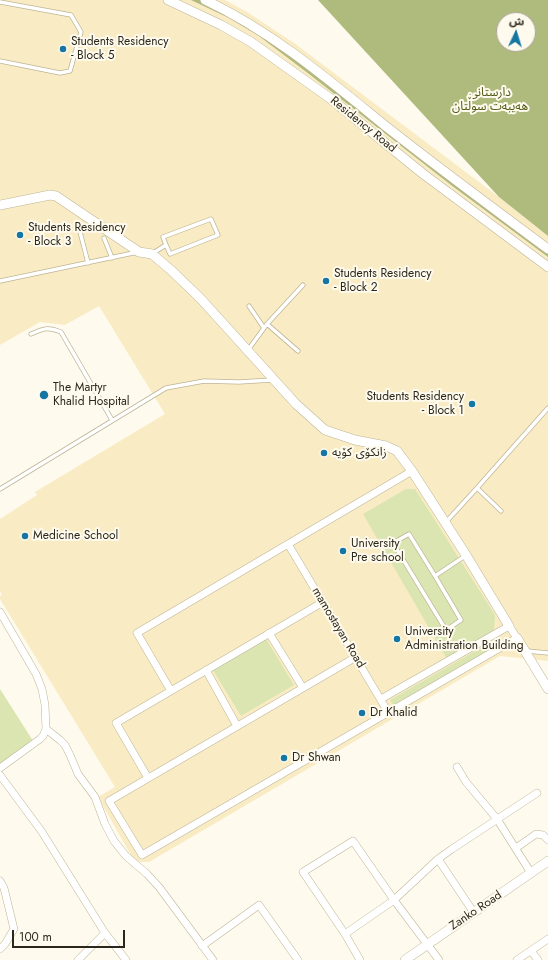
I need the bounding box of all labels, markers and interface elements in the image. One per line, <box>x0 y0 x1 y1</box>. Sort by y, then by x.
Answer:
north arrow <box>496 12 536 52</box>
text: ش <box>509 13 525 30</box>
place label: Students Residency - Block 5 <box>71 35 169 63</box>
marker: Students Residency - Block 5 <box>58 44 68 54</box>
park label: دارستانی هەیبەت سوڵتان <box>452 86 528 114</box>
street label: Residency Road <box>327 94 399 156</box>
place label: Students Residency - Block 3 <box>28 221 126 249</box>
marker: Students Residency - Block 3 <box>15 230 25 240</box>
place label: Students Residency - Block 2 <box>334 267 432 295</box>
marker: Students Residency - Block 2 <box>321 276 331 286</box>
place label: The Martyr Khalid Hospital <box>53 381 130 409</box>
marker: The Martyr Khalid Hospital <box>38 389 50 401</box>
place label: Students Residency - Block 1 <box>366 390 464 418</box>
marker: Students Residency - Block 1 <box>467 399 477 409</box>
place label: زانکۆی کۆیە <box>332 446 387 460</box>
marker: زانکۆی کۆیە <box>319 448 329 458</box>
place label: Medicine School <box>33 529 118 543</box>
marker: Medicine School <box>20 531 30 541</box>
place label: University Pre school <box>351 537 404 565</box>
marker: University Pre school <box>338 546 348 556</box>
street label: mamostayan Road <box>308 585 368 671</box>
place label: University Administration Building <box>405 625 524 653</box>
marker: University Administration Building <box>392 634 402 644</box>
place label: Dr Khalid <box>370 706 417 720</box>
marker: Dr Khalid <box>357 708 367 718</box>
place label: Dr Shwan <box>292 751 341 765</box>
marker: Dr Shwan <box>279 753 289 763</box>
street label: Zanko Road <box>447 888 505 934</box>
scale bar <box>14 922 127 948</box>
text: 100 m <box>19 928 52 946</box>

